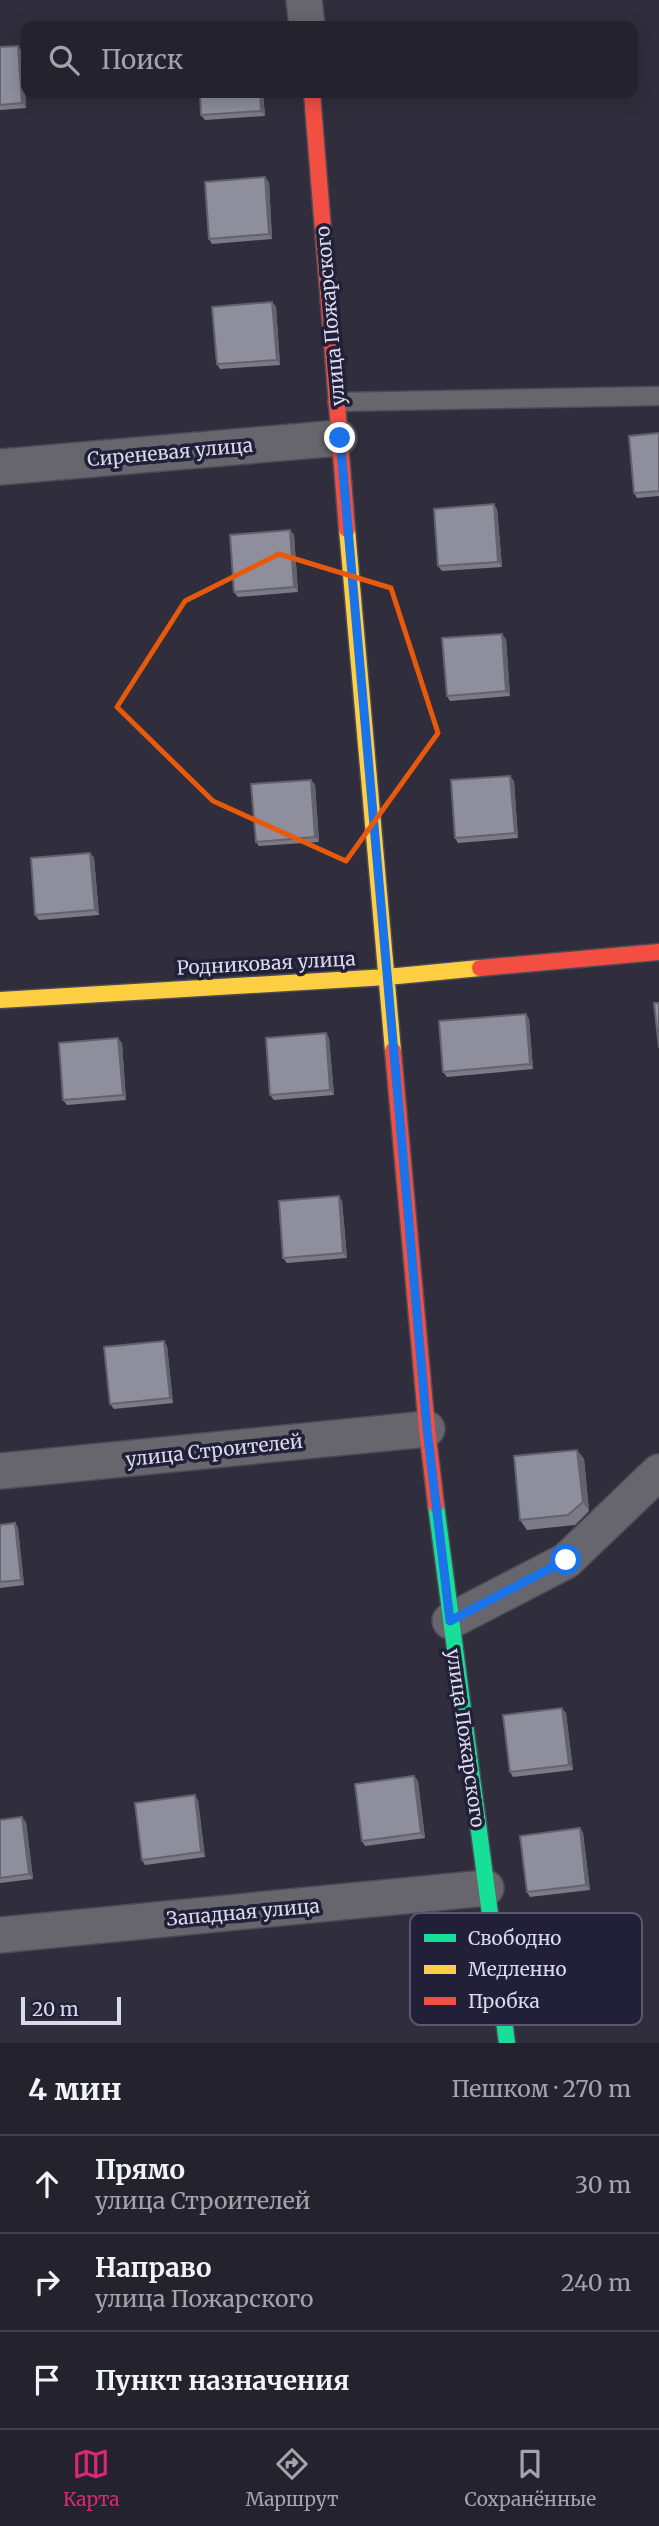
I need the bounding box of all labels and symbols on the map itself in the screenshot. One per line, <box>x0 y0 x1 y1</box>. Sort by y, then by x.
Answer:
street label: улица Пожарского <box>310 225 350 407</box>
route end <box>324 422 355 453</box>
street label: Сиреневая улица <box>86 433 254 471</box>
street label: Родниковая улица <box>176 946 356 980</box>
street label: улица Строителей <box>124 1429 304 1471</box>
route start <box>550 1544 581 1575</box>
street label: улица Пожарского <box>442 1647 490 1829</box>
street label: Западная улица <box>165 1893 321 1931</box>
legend <box>410 1913 642 2025</box>
text: Свободно <box>468 1926 561 1950</box>
text: Медленно <box>468 1957 567 1981</box>
text: Пробка <box>468 1989 540 2013</box>
scale bar <box>21 1994 121 2026</box>

